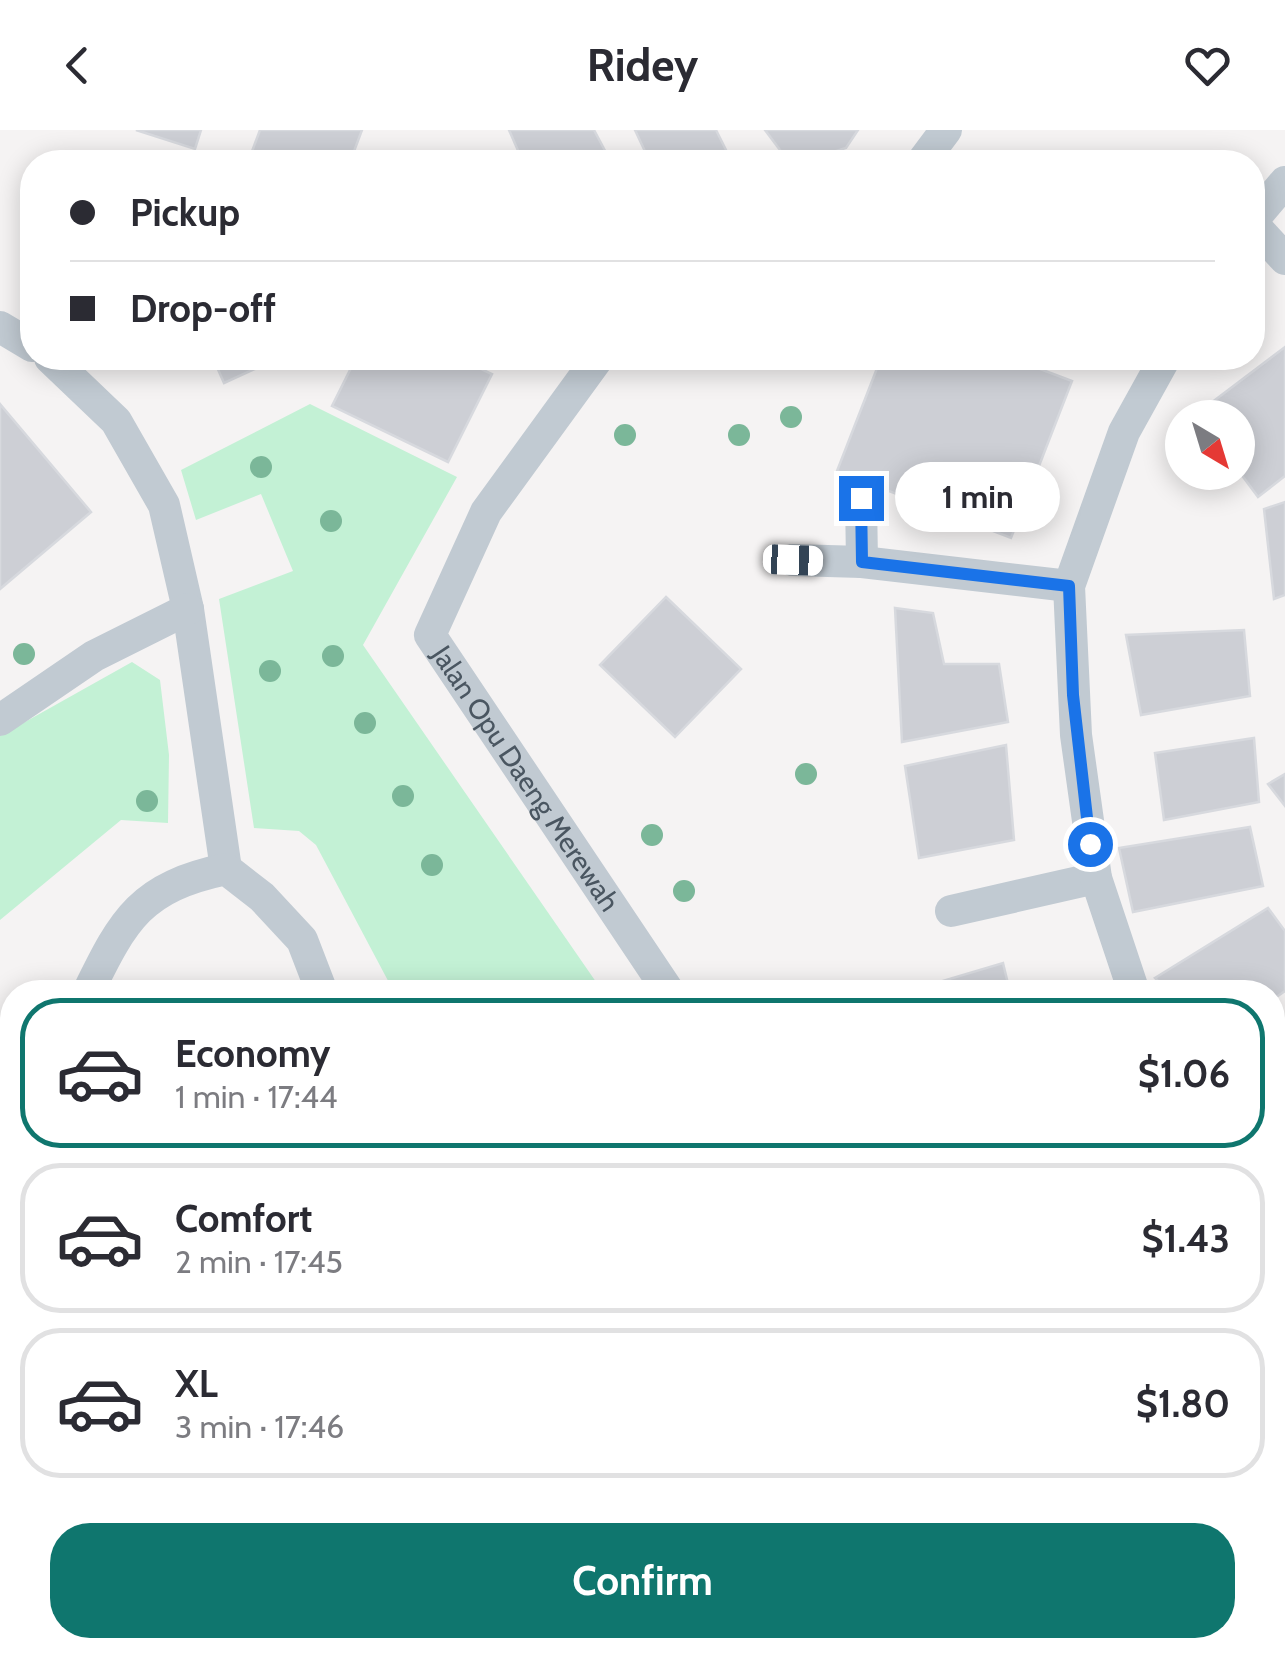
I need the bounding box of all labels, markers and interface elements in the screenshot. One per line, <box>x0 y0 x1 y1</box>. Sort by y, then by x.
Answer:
icon: back <box>50 38 105 93</box>
text: Ridey <box>587 38 698 92</box>
icon: heart <box>1180 38 1235 93</box>
text: Pickup <box>130 189 240 236</box>
text: Drop-off <box>130 285 276 332</box>
north arrow <box>1165 400 1255 490</box>
map controls <box>1165 400 1255 490</box>
callout: 1 min <box>896 463 1061 533</box>
route end <box>839 476 884 521</box>
text: 1 min <box>941 477 1014 516</box>
car <box>762 544 824 576</box>
street label: Jalan Opu Daeng Merewah <box>424 638 627 918</box>
route start <box>1068 822 1113 867</box>
icon: car <box>55 1028 145 1118</box>
text: Economy <box>175 1030 330 1077</box>
text: $1.06 <box>1138 1050 1230 1097</box>
text: 1 min · 17:44 <box>175 1077 338 1116</box>
icon: car <box>55 1193 145 1283</box>
text: Comfort <box>175 1195 312 1242</box>
text: $1.43 <box>1141 1215 1230 1262</box>
text: 2 min · 17:45 <box>175 1242 343 1281</box>
icon: car <box>55 1358 145 1448</box>
text: XL <box>175 1360 218 1407</box>
text: $1.80 <box>1136 1380 1230 1427</box>
text: 3 min · 17:46 <box>175 1407 344 1446</box>
button: Confirm <box>50 1523 1235 1638</box>

